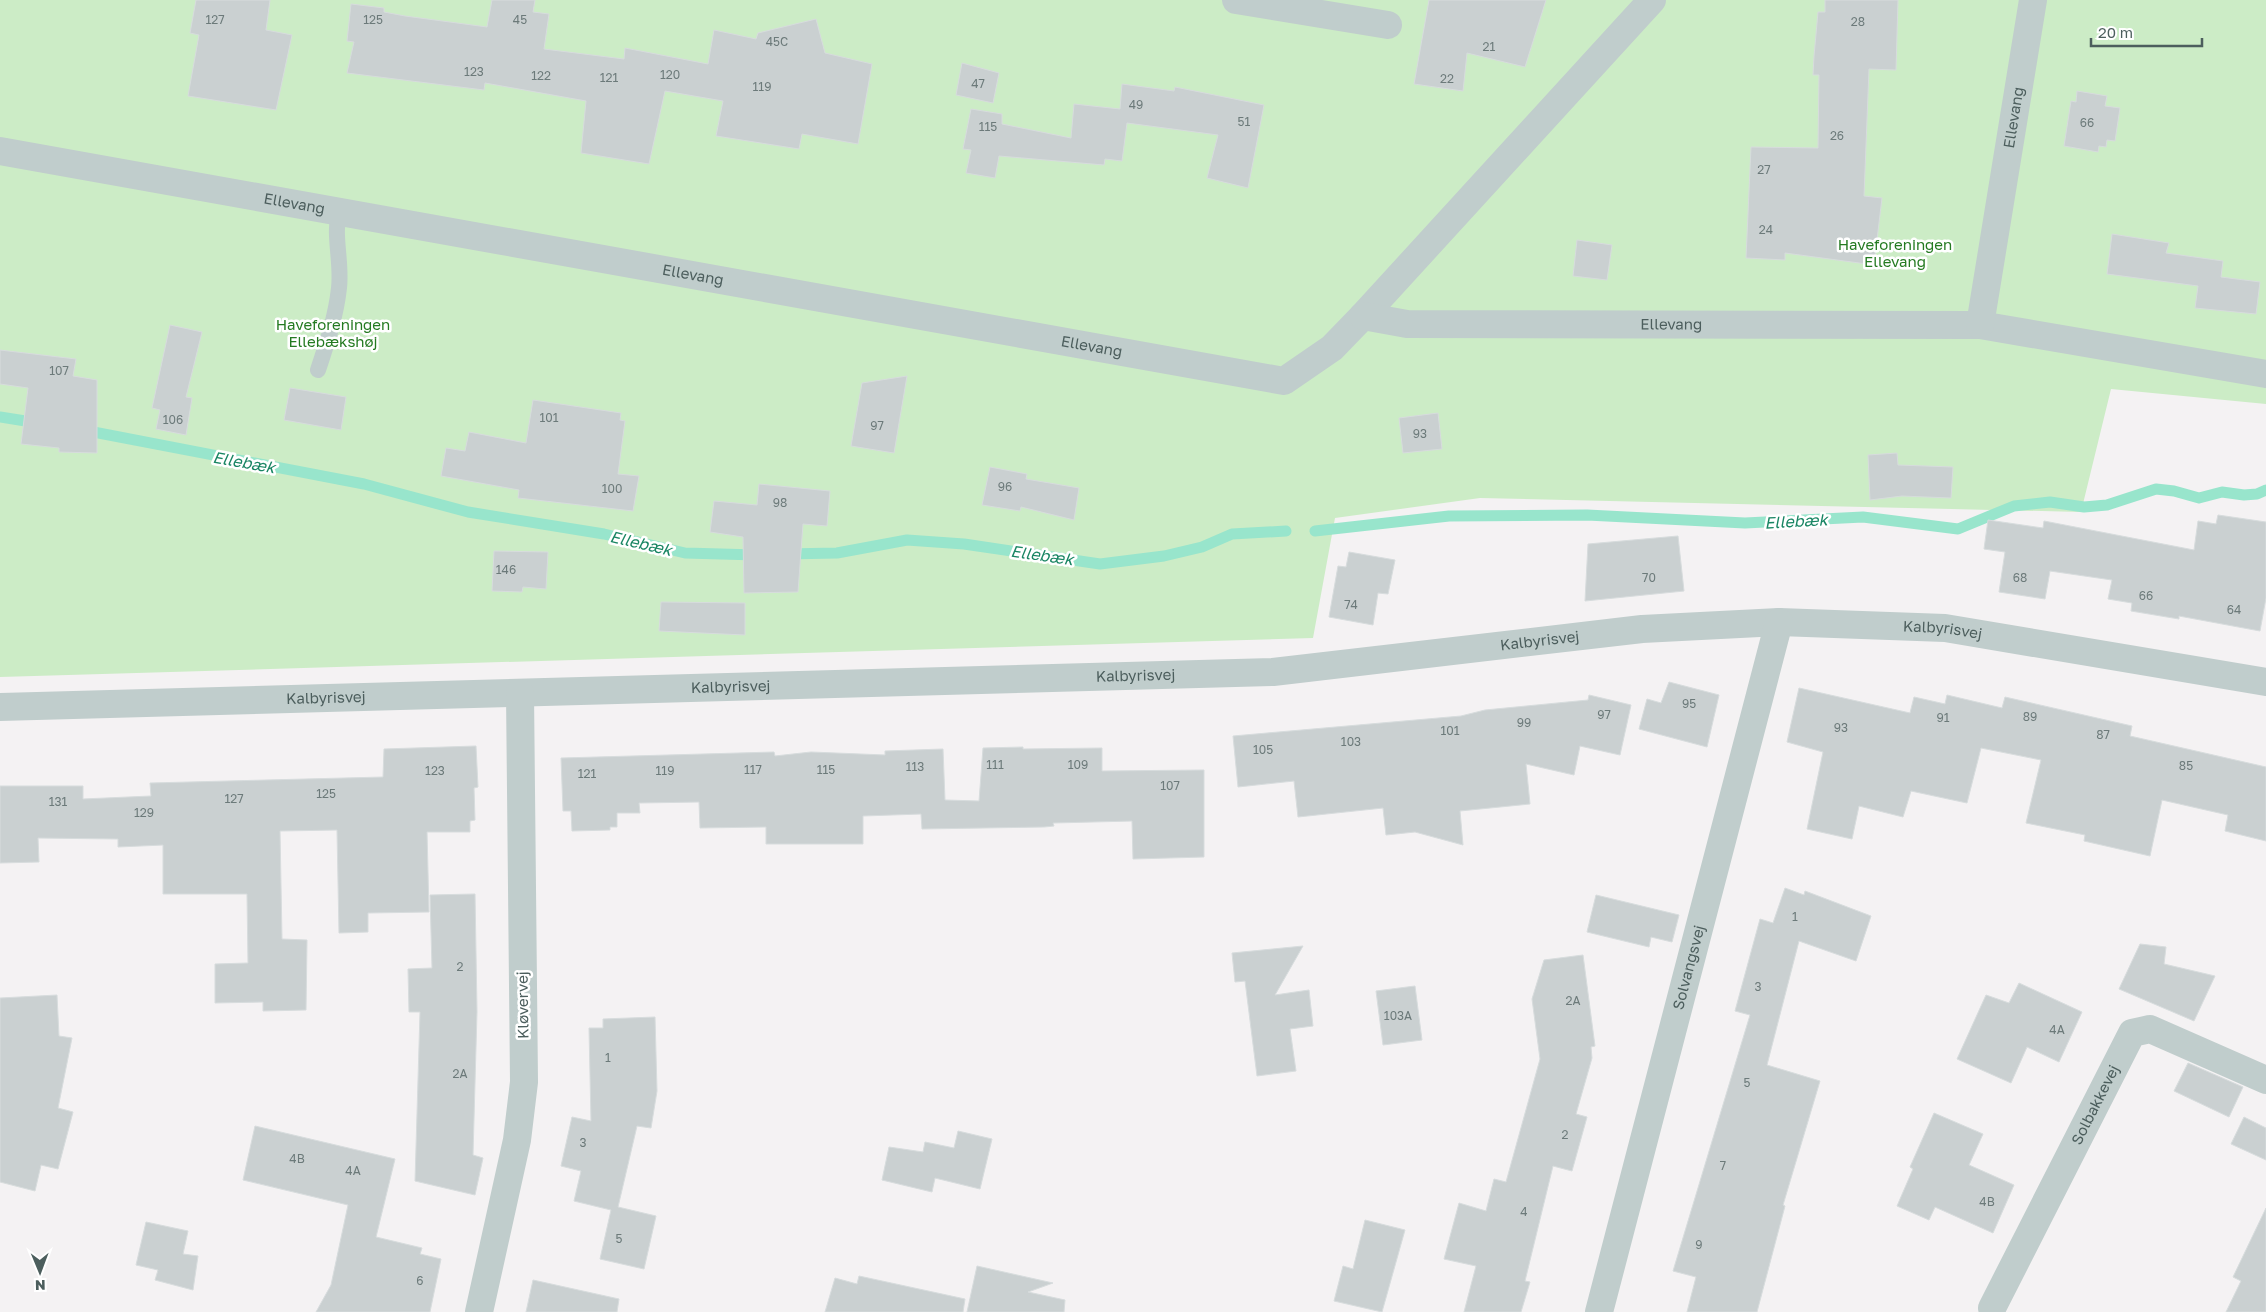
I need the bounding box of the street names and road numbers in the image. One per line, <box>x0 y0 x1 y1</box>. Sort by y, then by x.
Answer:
street label: Ellevang <box>1999 86 2027 150</box>
street label: Ellevang <box>262 188 327 217</box>
street label: Ellevang <box>661 260 725 288</box>
street label: Ellevang <box>1640 314 1702 333</box>
street label: Ellevang <box>1060 331 1124 360</box>
street label: Kalbyrisvej <box>1903 616 1984 642</box>
street label: Kalbyrisvej <box>1499 626 1580 653</box>
street label: Kalbyrisvej <box>1096 665 1176 685</box>
street label: Kalbyrisvej <box>691 676 771 696</box>
street label: Kalbyrisvej <box>286 687 366 707</box>
street label: Solvangsvej <box>1668 923 1708 1012</box>
street label: Kløvervej <box>512 971 532 1039</box>
street label: Solbakkevej <box>2067 1061 2122 1147</box>

